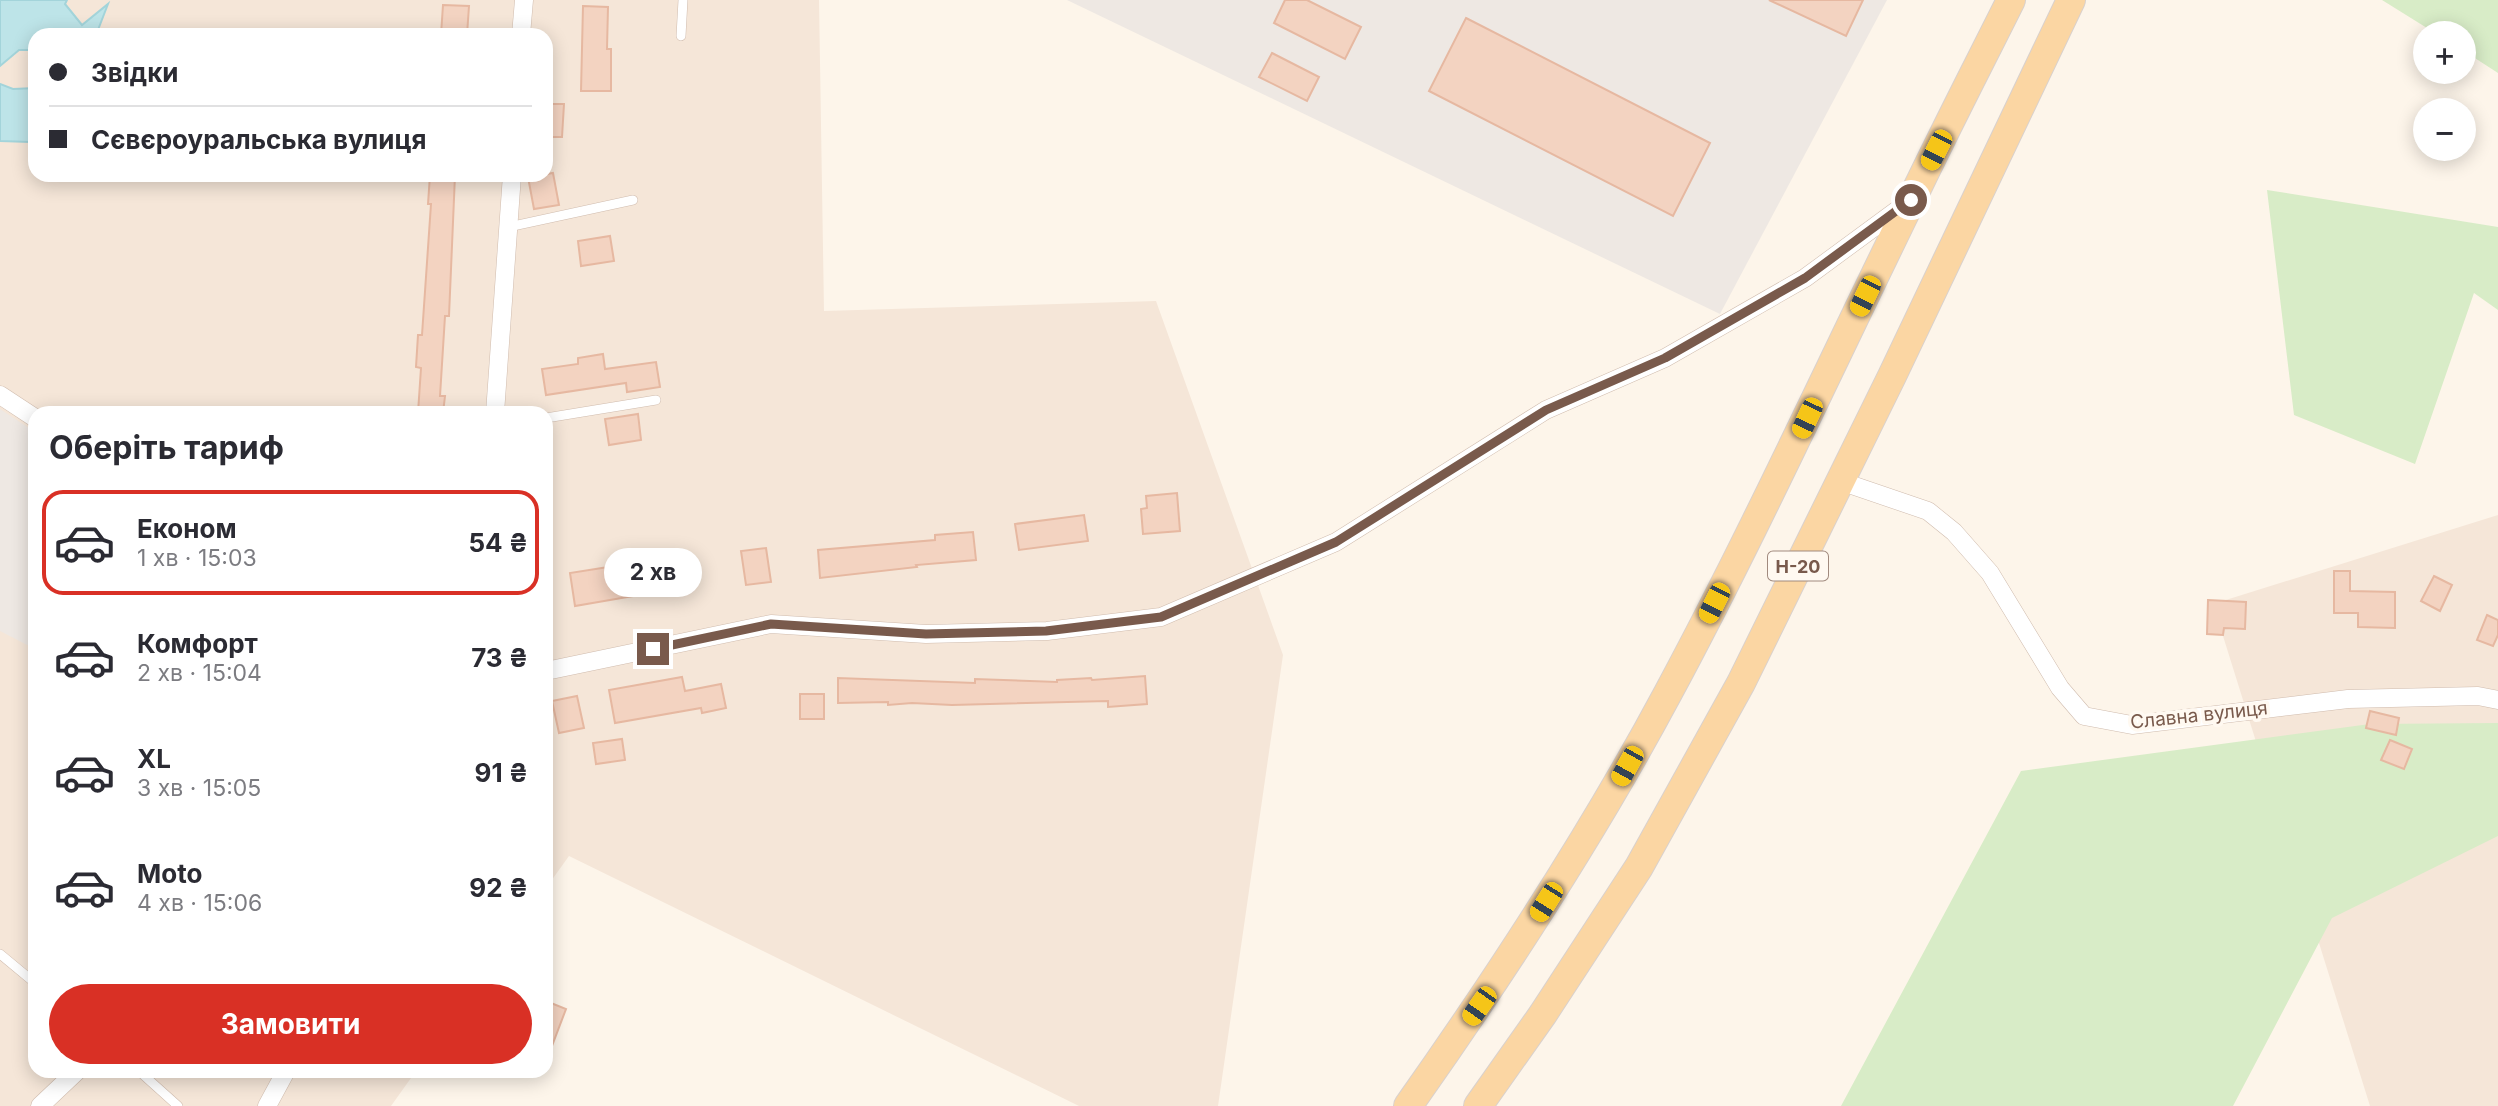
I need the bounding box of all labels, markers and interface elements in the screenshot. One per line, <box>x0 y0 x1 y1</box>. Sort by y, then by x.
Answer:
map controls <box>2413 21 2476 161</box>
button: + <box>2413 21 2476 84</box>
text: Звідки <box>91 57 179 88</box>
button: − <box>2413 98 2476 161</box>
text: Сєвєроуральська вулиця <box>91 124 427 155</box>
car <box>1918 127 1955 173</box>
route start <box>1895 184 1927 216</box>
car <box>1847 273 1884 319</box>
car <box>1789 395 1826 441</box>
text: Оберіть тариф <box>49 428 284 467</box>
icon: car <box>53 511 116 574</box>
text: Економ <box>137 513 237 544</box>
text: 54 ₴ <box>468 527 528 558</box>
text: 1 хв · 15:03 <box>137 544 257 572</box>
callout: 2 хв <box>604 548 702 596</box>
road number: Н-20 <box>1768 552 1828 580</box>
text: 2 хв <box>630 558 676 586</box>
car <box>1696 580 1733 626</box>
icon: car <box>53 626 116 689</box>
text: Комфорт <box>137 628 258 659</box>
route end <box>637 633 669 665</box>
text: 73 ₴ <box>471 642 528 673</box>
text: 2 хв · 15:04 <box>137 659 262 687</box>
street label: Славна вулиця <box>2129 696 2269 734</box>
icon: car <box>53 741 116 804</box>
text: XL <box>137 743 171 774</box>
car <box>1608 743 1647 789</box>
text: 91 ₴ <box>475 757 528 788</box>
text: 3 хв · 15:05 <box>137 774 261 802</box>
icon: car <box>53 856 116 919</box>
text: Moto <box>137 858 202 889</box>
text: 92 ₴ <box>469 872 528 903</box>
car <box>1526 879 1567 925</box>
text: 4 хв · 15:06 <box>137 889 262 917</box>
car <box>1459 983 1500 1029</box>
button: Замовити <box>49 984 532 1064</box>

